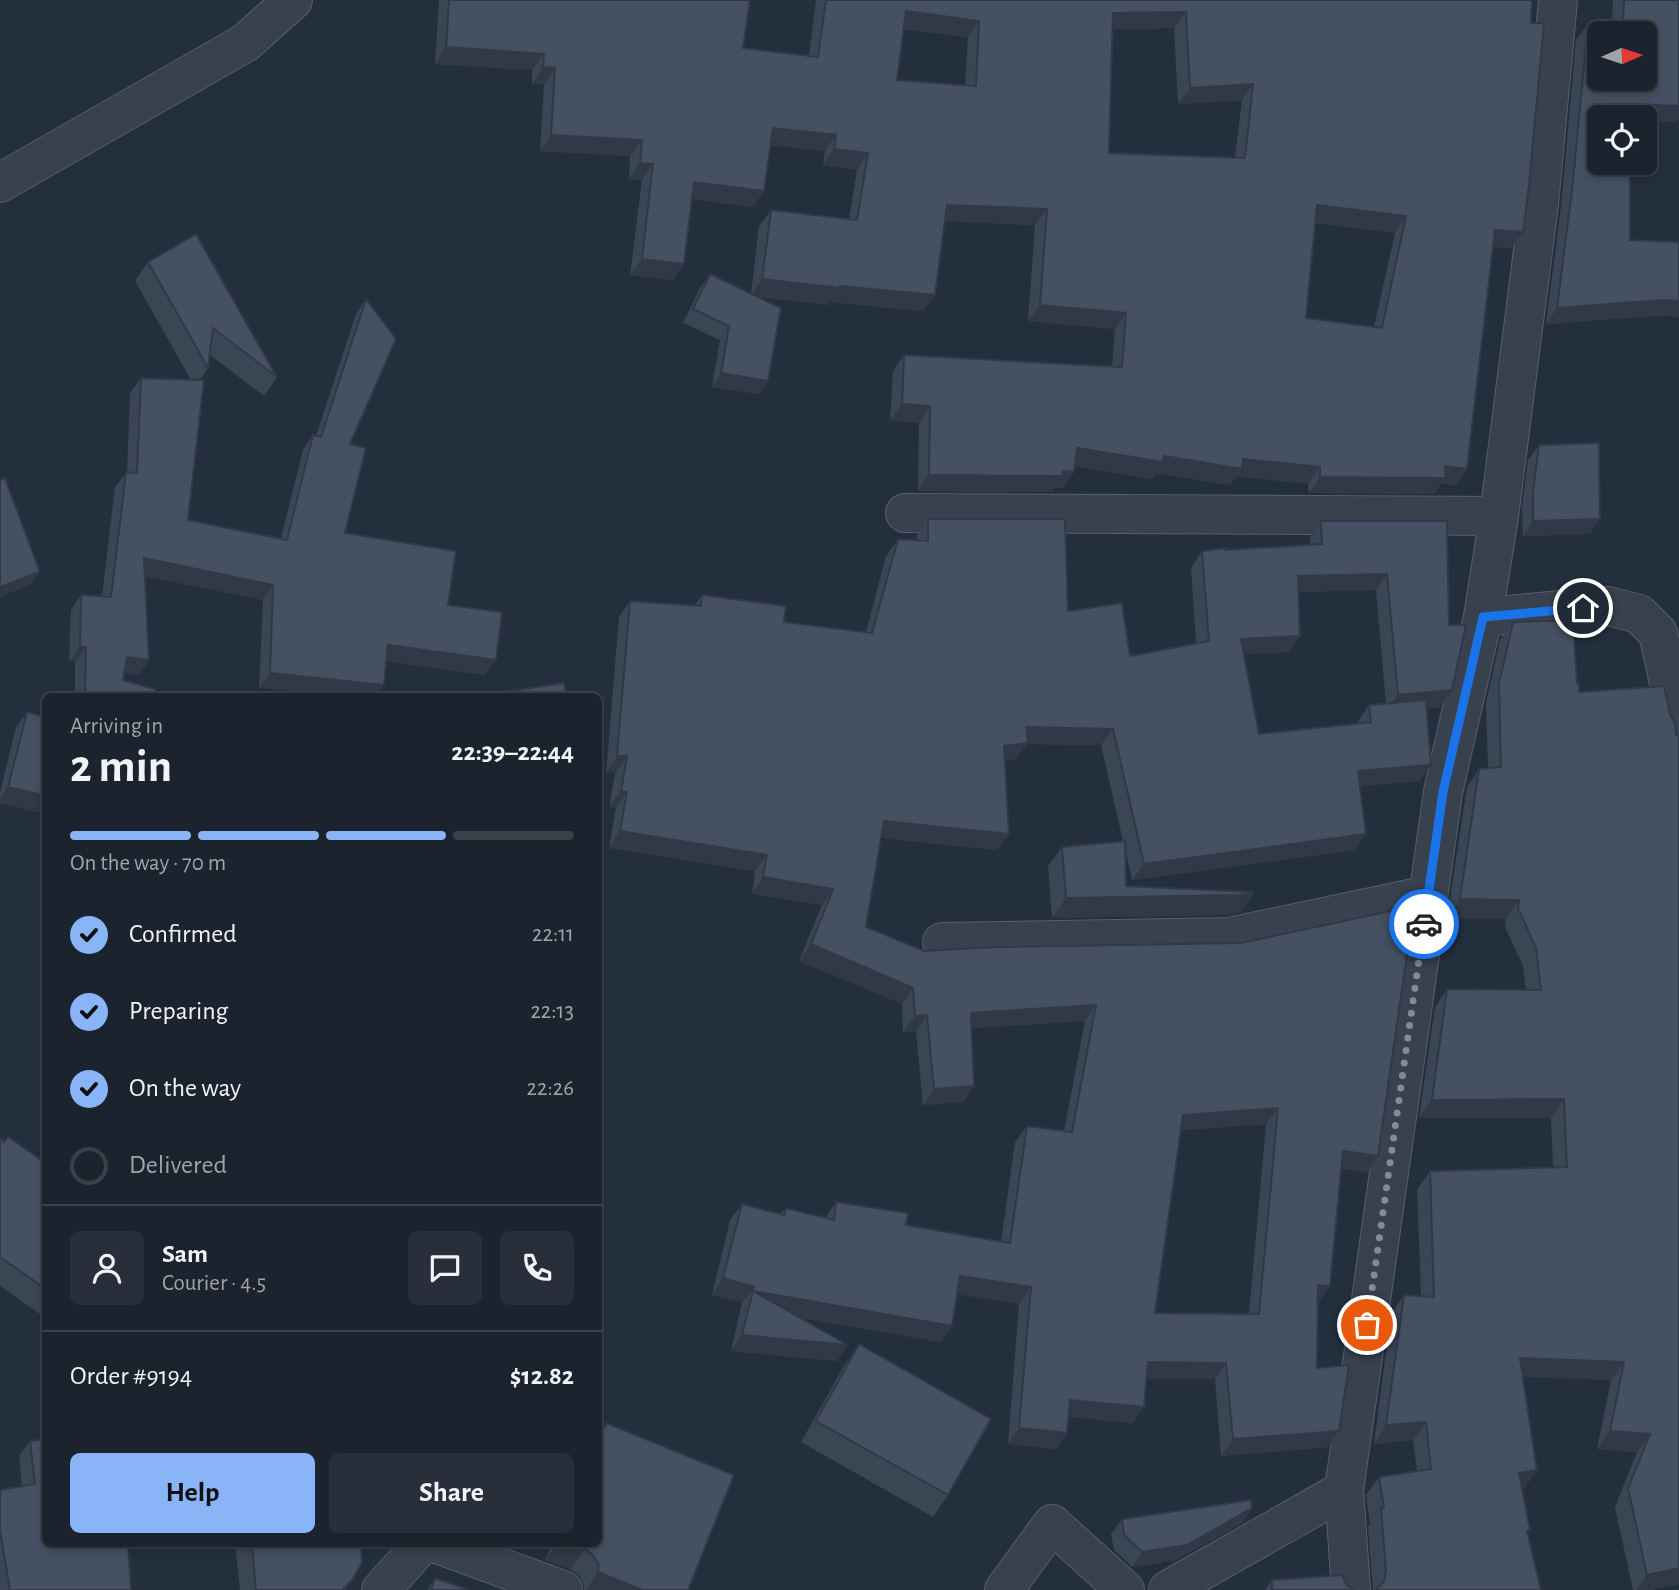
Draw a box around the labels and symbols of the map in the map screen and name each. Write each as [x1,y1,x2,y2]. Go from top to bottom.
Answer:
north arrow [1587,21,1657,91]
pin [1553,578,1613,638]
courier [1389,889,1459,959]
pin [1337,1295,1397,1355]

